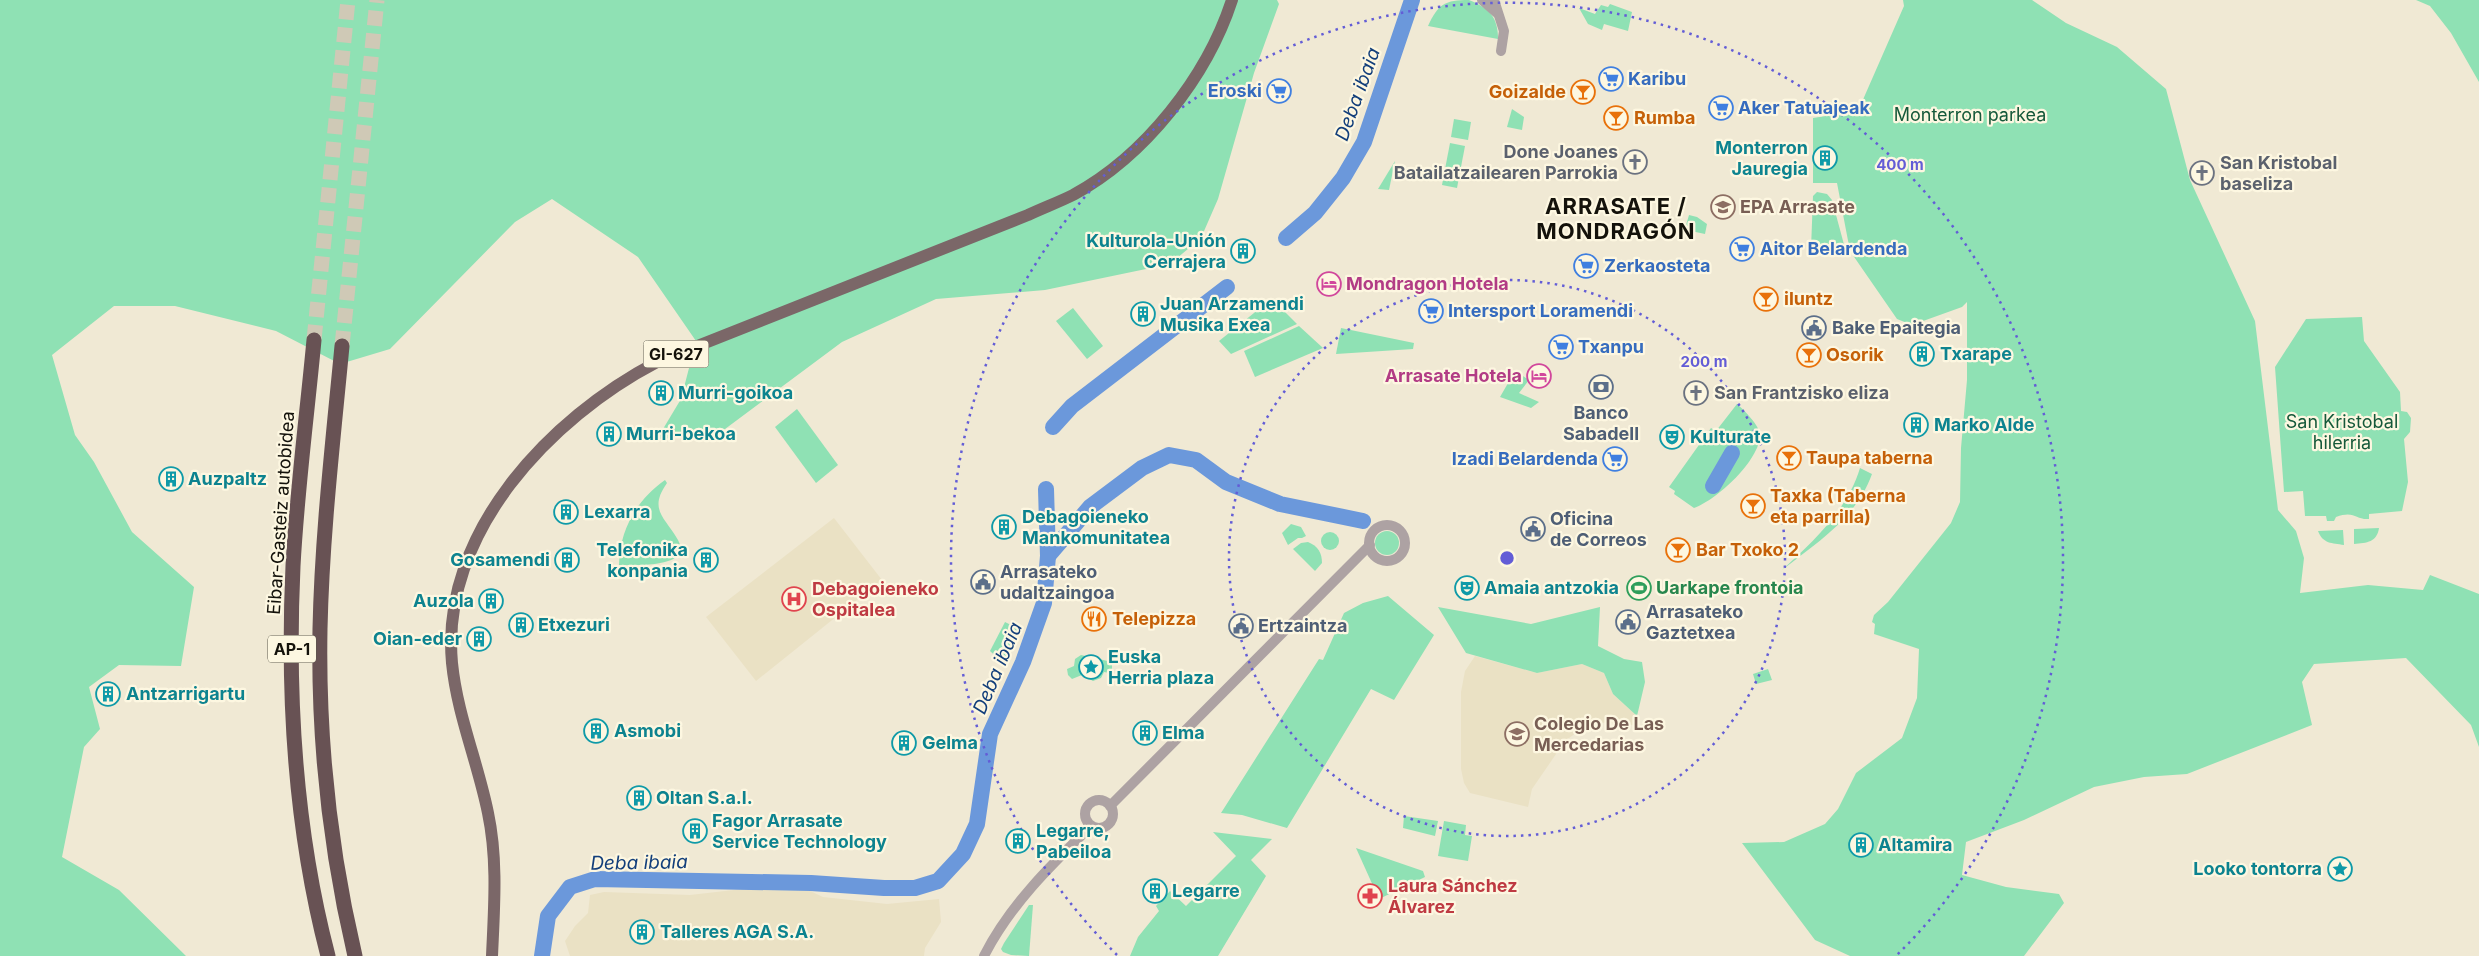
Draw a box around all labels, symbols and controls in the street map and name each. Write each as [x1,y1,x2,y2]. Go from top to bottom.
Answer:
water label: Deba ibaia [1330,44,1385,144]
supermarket icon: Karibu [1598,66,1624,92]
place label: Karibu [1628,68,1686,89]
supermarket icon: Eroski [1266,78,1292,104]
bar icon: Goizalde [1570,79,1596,105]
place label: Eroski [1208,80,1262,101]
place label: Goizalde [1489,81,1566,102]
supermarket icon: Aker Tatuajeak [1708,95,1734,121]
place label: Aker Tatuajeak [1738,97,1870,118]
park label: Monterron parkea [1894,104,2046,125]
bar icon: Rumba [1603,105,1629,131]
place label: Rumba [1634,107,1695,128]
place label: Monterron Jauregia [1715,137,1808,179]
place label: Done Joanes Batailatzailearen Parrokia [1394,141,1618,183]
building icon: Monterron Jauregia [1812,145,1838,171]
church icon: Done Joanes Batailatzailearen Parrokia [1622,149,1648,175]
place label: San Kristobal baseliza [2220,152,2337,194]
text: 400 m [1876,155,1924,174]
church icon: San Kristobal baseliza [2189,160,2215,186]
district label: ARRASATE / MONDRAGÓN [1536,193,1696,244]
school or university icon: EPA Arrasate [1710,194,1736,220]
place label: EPA Arrasate [1740,196,1855,217]
place label: Kulturola-Unión Cerrajera [1086,230,1226,272]
supermarket icon: Aitor Belardenda [1729,236,1755,262]
building icon: Kulturola-Unión Cerrajera [1230,238,1256,264]
place label: Aitor Belardenda [1760,238,1907,259]
supermarket icon: Zerkaosteta [1573,253,1599,279]
place label: Zerkaosteta [1604,255,1711,276]
hotel icon: Mondragon Hotela [1316,271,1342,297]
place label: Mondragon Hotela [1346,273,1509,294]
bar icon: iluntz [1753,286,1779,312]
place label: iluntz [1784,288,1833,309]
place label: Juan Arzamendi Musika Exea [1160,293,1304,335]
supermarket icon: Intersport Loramendi [1418,298,1444,324]
place label: Intersport Loramendi [1448,300,1633,321]
building icon: Juan Arzamendi Musika Exea [1130,301,1156,327]
public building icon: Bake Epaitegia [1801,315,1827,341]
place label: Bake Epaitegia [1832,317,1961,338]
supermarket icon: Txanpu [1548,334,1574,360]
place label: Txanpu [1578,336,1644,357]
road number: GI-627 [644,340,708,368]
building icon: Txarape [1909,341,1935,367]
bar icon: Osorik [1796,342,1822,368]
place label: Txarape [1940,343,2012,364]
place label: Osorik [1826,344,1884,365]
text: 200 m [1681,352,1727,371]
hotel icon: Arrasate Hotela [1526,363,1552,389]
place label: Arrasate Hotela [1385,365,1522,386]
bank icon: Banco Sabadell [1588,374,1614,400]
building icon: Murri-goikoa [648,380,674,406]
church icon: San Frantzisko eliza [1683,380,1709,406]
place label: Murri-goikoa [678,382,793,403]
place label: San Frantzisko eliza [1714,382,1889,403]
place label: Banco Sabadell [1563,402,1639,444]
street label: Eibar-Gasteiz autobidea [263,411,298,615]
park label: San Kristobal hilerria [2286,411,2398,453]
building icon: Marko Alde [1903,412,1929,438]
place label: Marko Alde [1934,414,2035,435]
building icon: Murri-bekoa [596,421,622,447]
place label: Murri-bekoa [626,423,736,444]
theatre icon: Kulturate [1659,424,1685,450]
place label: Kulturate [1690,426,1771,447]
bar icon: Taupa taberna [1776,445,1802,471]
supermarket icon: Izadi Belardenda [1602,446,1628,472]
place label: Taupa taberna [1806,447,1933,468]
place label: Izadi Belardenda [1452,448,1598,469]
building icon: Auzpaltz [158,466,184,492]
place label: Auzpaltz [188,468,267,489]
place label: Taxka (Taberna eta parrilla) [1770,485,1906,527]
bar icon: Taxka (Taberna eta parrilla) [1740,493,1766,519]
building icon: Lexarra [553,499,579,525]
place label: Lexarra [584,501,650,522]
place label: Debagoieneko Mankomunitatea [1022,506,1170,548]
place label: Oficina de Correos [1550,508,1647,550]
building icon: Debagoieneko Mankomunitatea [991,514,1017,540]
public building icon: Oficina de Correos [1520,516,1546,542]
bar icon: Bar Txoko 2 [1665,537,1691,563]
place label: Telefonika konpania [596,539,688,581]
place label: Bar Txoko 2 [1696,539,1799,560]
building icon: Gosamendi [554,547,580,573]
building icon: Telefonika konpania [693,547,719,573]
place label: Gosamendi [450,549,550,570]
centre of rings [1498,549,1516,567]
place label: Arrasateko udaltzaingoa [1000,561,1115,603]
public building icon: Arrasateko udaltzaingoa [970,569,996,595]
theatre icon: Amaia antzokia [1454,575,1480,601]
sports icon: Uarkape frontoia [1626,575,1652,601]
place label: Amaia antzokia [1484,577,1619,598]
place label: Uarkape frontoia [1656,577,1804,598]
place label: Debagoieneko Ospitalea [812,578,939,620]
hospital icon: Debagoieneko Ospitalea [781,586,807,612]
building icon: Auzola [478,588,504,614]
place label: Auzola [413,590,474,611]
place label: Arrasateko Gaztetxea [1646,601,1743,643]
restaurant icon: Telepizza [1081,606,1107,632]
place label: Telepizza [1112,608,1196,629]
public building icon: Arrasateko Gaztetxea [1615,609,1641,635]
building icon: Etxezuri [508,612,534,638]
public building icon: Ertzaintza [1228,613,1254,639]
place label: Etxezuri [538,614,610,635]
place label: Ertzaintza [1258,615,1347,636]
water label: Deba ibaia [968,619,1027,718]
building icon: Oian-eder [466,626,492,652]
place label: Oian-eder [373,628,462,649]
road number: AP-1 [268,636,316,662]
place label: Euska Herria plaza [1108,646,1214,688]
place icon: Euska Herria plaza [1078,654,1104,680]
building icon: Antzarrigartu [95,681,121,707]
place label: Antzarrigartu [126,683,245,704]
place label: Colegio De Las Mercedarias [1534,713,1664,755]
building icon: Asmobi [583,718,609,744]
place label: Asmobi [614,720,681,741]
building icon: Elma [1132,720,1158,746]
school or university icon: Colegio De Las Mercedarias [1504,721,1530,747]
place label: Elma [1162,722,1205,743]
building icon: Gelma [891,730,917,756]
place label: Gelma [922,732,978,753]
building icon: Oltan S.a.l. [626,785,652,811]
place label: Oltan S.a.l. [656,787,753,808]
place label: Fagor Arrasate Service Technology [712,810,887,852]
building icon: Fagor Arrasate Service Technology [682,818,708,844]
place label: Legarre, Pabeiloa [1036,820,1111,862]
building icon: Legarre, Pabeiloa [1005,828,1031,854]
building icon: Altamira [1848,832,1874,858]
place label: Altamira [1878,834,1953,855]
water label: Deba ibaia [590,850,688,875]
place icon: Looko tontorra [2327,856,2353,882]
place label: Looko tontorra [2193,858,2322,879]
place label: Laura Sánchez Álvarez [1388,875,1518,917]
building icon: Legarre [1142,878,1168,904]
place label: Legarre [1172,880,1240,901]
pharmacy icon: Laura Sánchez Álvarez [1357,883,1383,909]
building icon: Talleres AGA S.A. [629,919,655,945]
place label: Talleres AGA S.A. [660,921,814,942]

